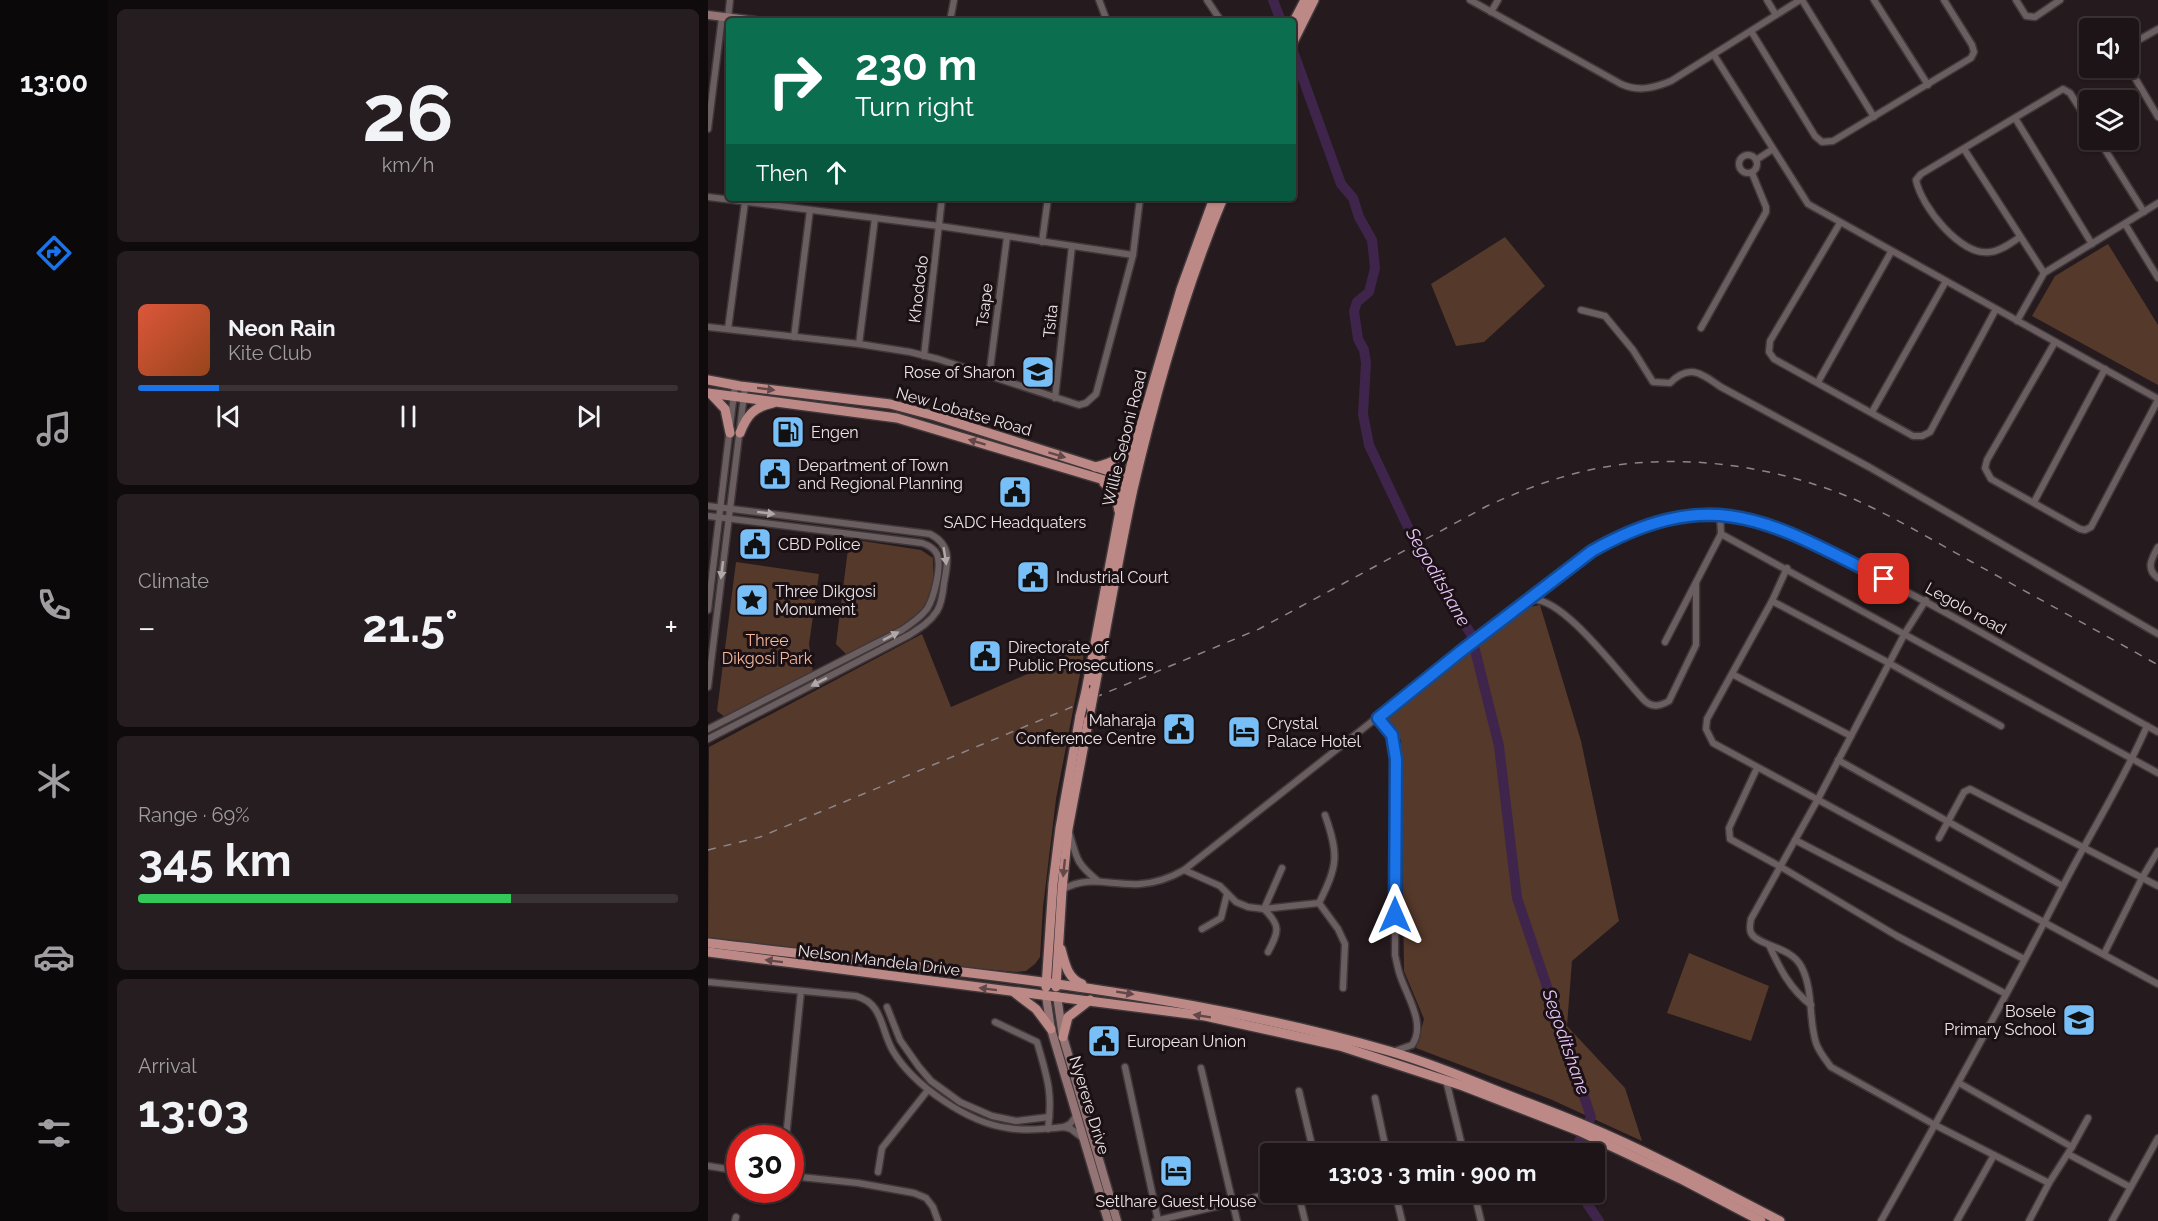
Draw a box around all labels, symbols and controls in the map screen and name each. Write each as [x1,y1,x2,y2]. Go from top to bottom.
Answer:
map controls [2079,18,2139,150]
button: sound [2079,18,2139,78]
text: 230 m [855,41,977,90]
icon: right [756,42,834,120]
text: 13:00 [20,67,88,98]
text: 26 [362,68,454,159]
button: layers [2079,90,2139,150]
text: Turn right [855,91,974,122]
text: km/h [382,153,434,177]
icon: ahead [820,156,853,189]
text: Then [756,160,808,186]
icon: directions [33,232,75,274]
street label: Khododo [905,254,932,324]
street label: Tsape [972,282,997,328]
street label: Tsita [1039,303,1062,339]
text: Neon Rain [228,315,336,341]
text: Kite Club [228,341,312,365]
school or university icon: Rose of Sharon [1020,354,1056,390]
place label: Rose of Sharon [904,363,1015,382]
street label: Willie Seboni Road [1098,368,1151,508]
street label: New Lobatse Road [894,383,1034,440]
one-way arrow [756,384,775,394]
icon: previous [212,400,245,433]
icon: pause [392,400,425,433]
icon: next [572,400,605,433]
icon: music [33,408,75,450]
fuel station icon: Engen [770,414,806,450]
place label: Engen [811,423,859,442]
one-way arrow [968,436,986,446]
one-way arrow [1048,451,1066,460]
public building icon: Department of Town and Regional Planning [757,456,793,492]
place label: Department of Town and Regional Planning [798,456,963,493]
public building icon: SADC Headquaters [997,474,1033,510]
one-way arrow [757,508,776,518]
place label: SADC Headquaters [944,513,1087,532]
water label: Segoditshane [1401,523,1475,630]
public building icon: CBD Police [737,526,773,562]
place label: CBD Police [778,535,860,554]
one-way arrow [941,547,950,566]
pin [1858,553,1909,604]
public building icon: Industrial Court [1015,559,1051,595]
one-way arrow [717,560,727,579]
icon: arrive [1867,562,1900,595]
place label: Industrial Court [1056,568,1169,587]
text: Climate [138,569,209,593]
street label: Legolo road [1922,578,2010,638]
place icon: Three Dikgosi Monument [734,582,770,618]
place label: Three Dikgosi Monument [775,582,876,619]
icon: phone [33,584,75,626]
text: 21.5° [362,600,458,653]
text: − [138,608,156,647]
text: + [664,608,678,647]
park label: Three Dikgosi Park [722,631,813,668]
one-way arrow [883,631,900,641]
public building icon: Directorate of Public Prosecutions [967,638,1003,674]
place label: Directorate of Public Prosecutions [1008,638,1154,675]
one-way arrow [811,677,828,687]
place label: Maharaja Conference Centre [1016,711,1156,748]
public building icon: Maharaja Conference Centre [1161,711,1197,747]
hotel icon: Crystal Palace Hotel [1226,714,1262,750]
place label: Crystal Palace Hotel [1267,714,1362,751]
icon: climate [33,760,75,802]
text: Range · 69% [138,803,250,827]
text: 345 km [138,834,292,887]
one-way arrow [1059,859,1069,878]
position arrow [1363,883,1427,947]
icon: car [33,936,75,978]
street label: Nelson Mandela Drive [797,941,961,980]
one-way arrow [764,956,783,966]
one-way arrow [978,984,997,994]
water label: Segoditshane [1538,985,1594,1098]
one-way arrow [1115,989,1134,998]
place label: Bosele Primary School [1944,1002,2057,1039]
school or university icon: Bosele Primary School [2061,1002,2097,1038]
one-way arrow [1193,1011,1212,1020]
public building icon: European Union [1086,1023,1122,1059]
place label: European Union [1127,1032,1246,1051]
text: Arrival [138,1054,197,1078]
street label: Nyerere Drive [1066,1054,1113,1157]
text: 13:03 [138,1085,249,1138]
icon: filters [33,1112,75,1154]
speed limit sign: 30 [726,1125,804,1203]
hotel icon: Setlhare Guest House [1158,1153,1194,1189]
text: 13:03 · 3 min · 900 m [1328,1160,1537,1186]
place label: Setlhare Guest House [1096,1192,1256,1211]

